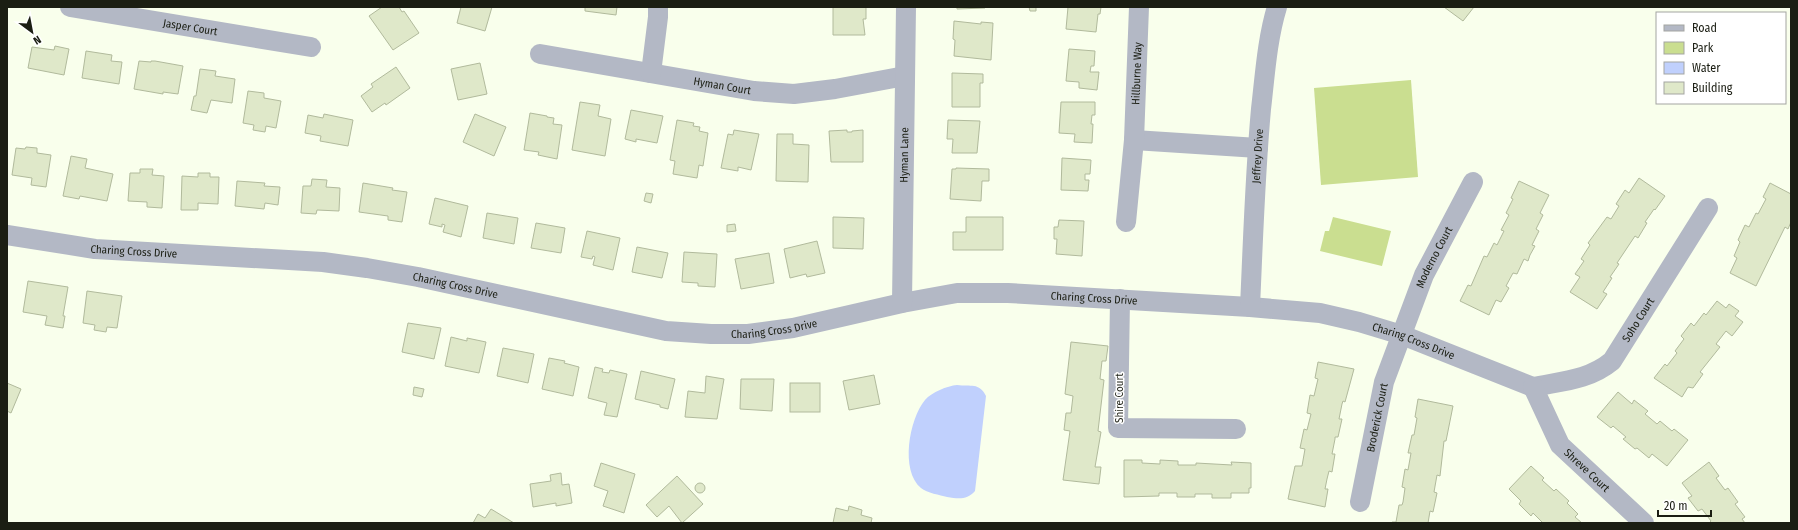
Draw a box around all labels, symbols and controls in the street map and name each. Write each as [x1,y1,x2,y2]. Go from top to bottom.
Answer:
north arrow [12,12,52,52]
legend [1656,12,1786,104]
street label: Jasper Court [162,16,219,38]
text: Road [1692,21,1717,35]
text: N [31,33,43,47]
text: Park [1692,41,1714,55]
street label: Hillburne Way [1129,42,1144,105]
text: Water [1692,61,1721,75]
street label: Hyman Court [692,74,752,97]
text: Building [1692,81,1733,95]
street label: Hyman Lane [897,127,911,183]
street label: Jeffrey Drive [1249,128,1266,184]
street label: Moderno Court [1413,224,1455,290]
street label: Charing Cross Drive [89,242,178,260]
street label: Charing Cross Drive [412,270,499,301]
street label: Charing Cross Drive [1050,289,1138,307]
street label: Soho Court [1619,295,1657,344]
street label: Charing Cross Drive [731,316,818,341]
street label: Charing Cross Drive [1371,320,1457,362]
street label: Shire Court [1113,373,1126,423]
street label: Broderick Court [1364,382,1390,453]
street label: Shreve Court [1562,446,1613,495]
scale bar [1658,492,1711,518]
text: 20 m [1664,499,1688,513]

